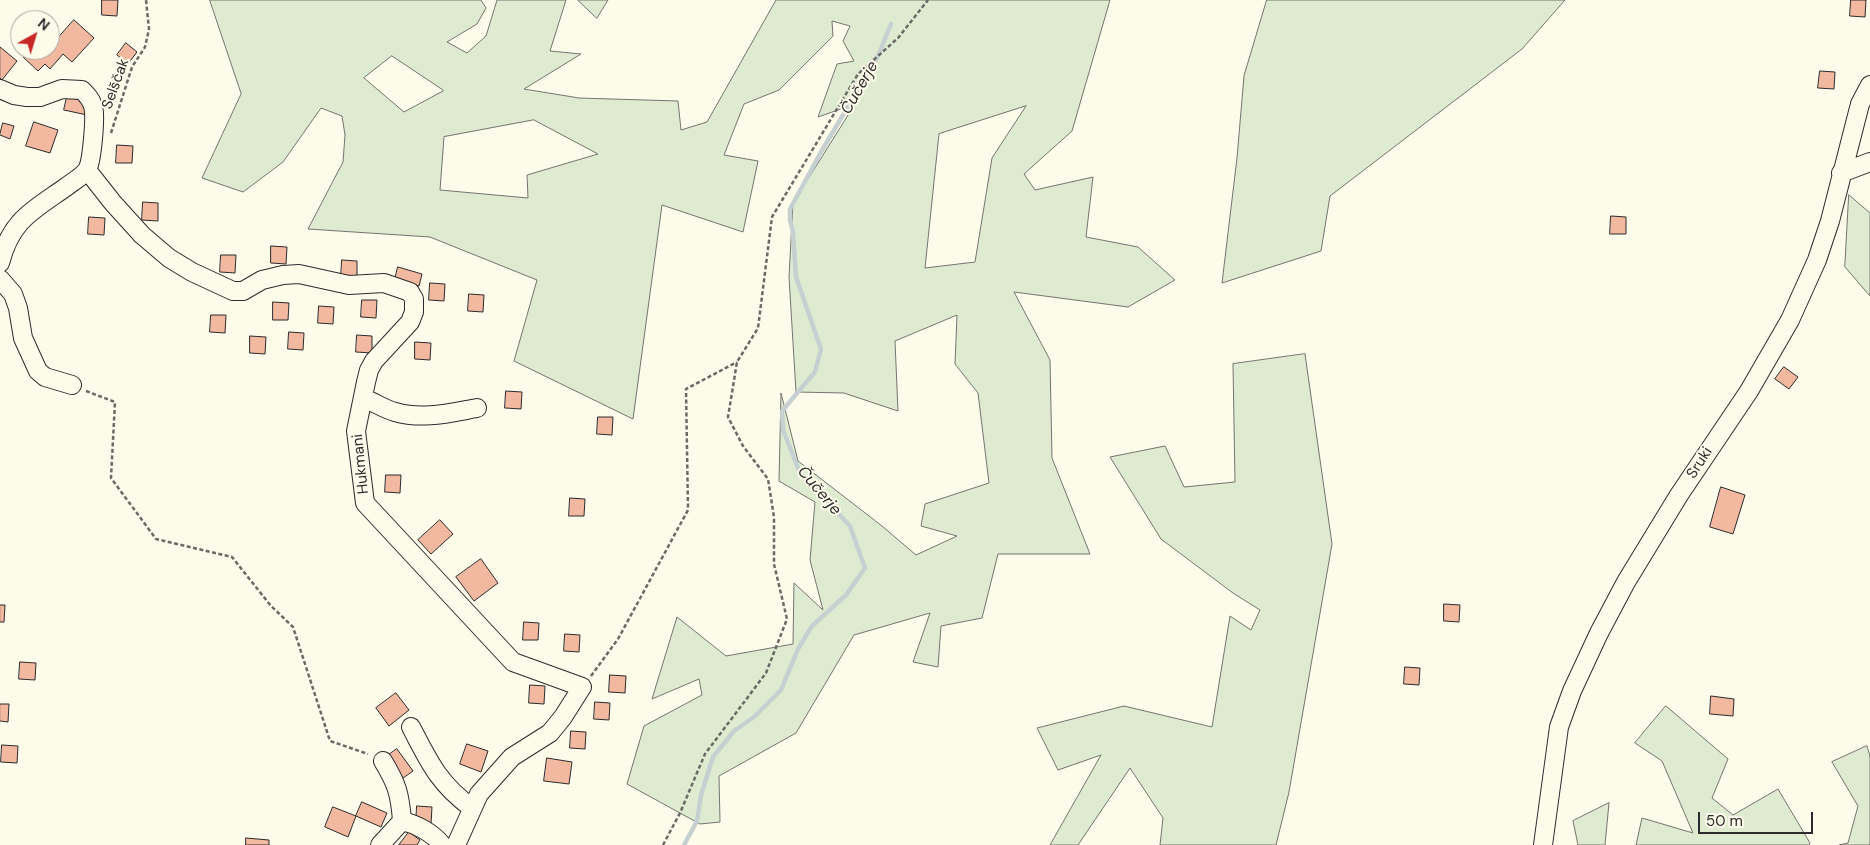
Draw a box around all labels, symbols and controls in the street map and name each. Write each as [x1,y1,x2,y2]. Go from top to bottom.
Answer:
north arrow [10,10,60,60]
text: N [34,14,53,34]
street label: Selščak [99,56,133,112]
water label: Čučerje [837,58,883,118]
street label: Hukmani [349,433,373,495]
street label: Sruki [1683,444,1717,482]
water label: Čučerje [793,463,845,519]
scale bar [1700,802,1815,834]
text: 50 m [1706,811,1743,831]

